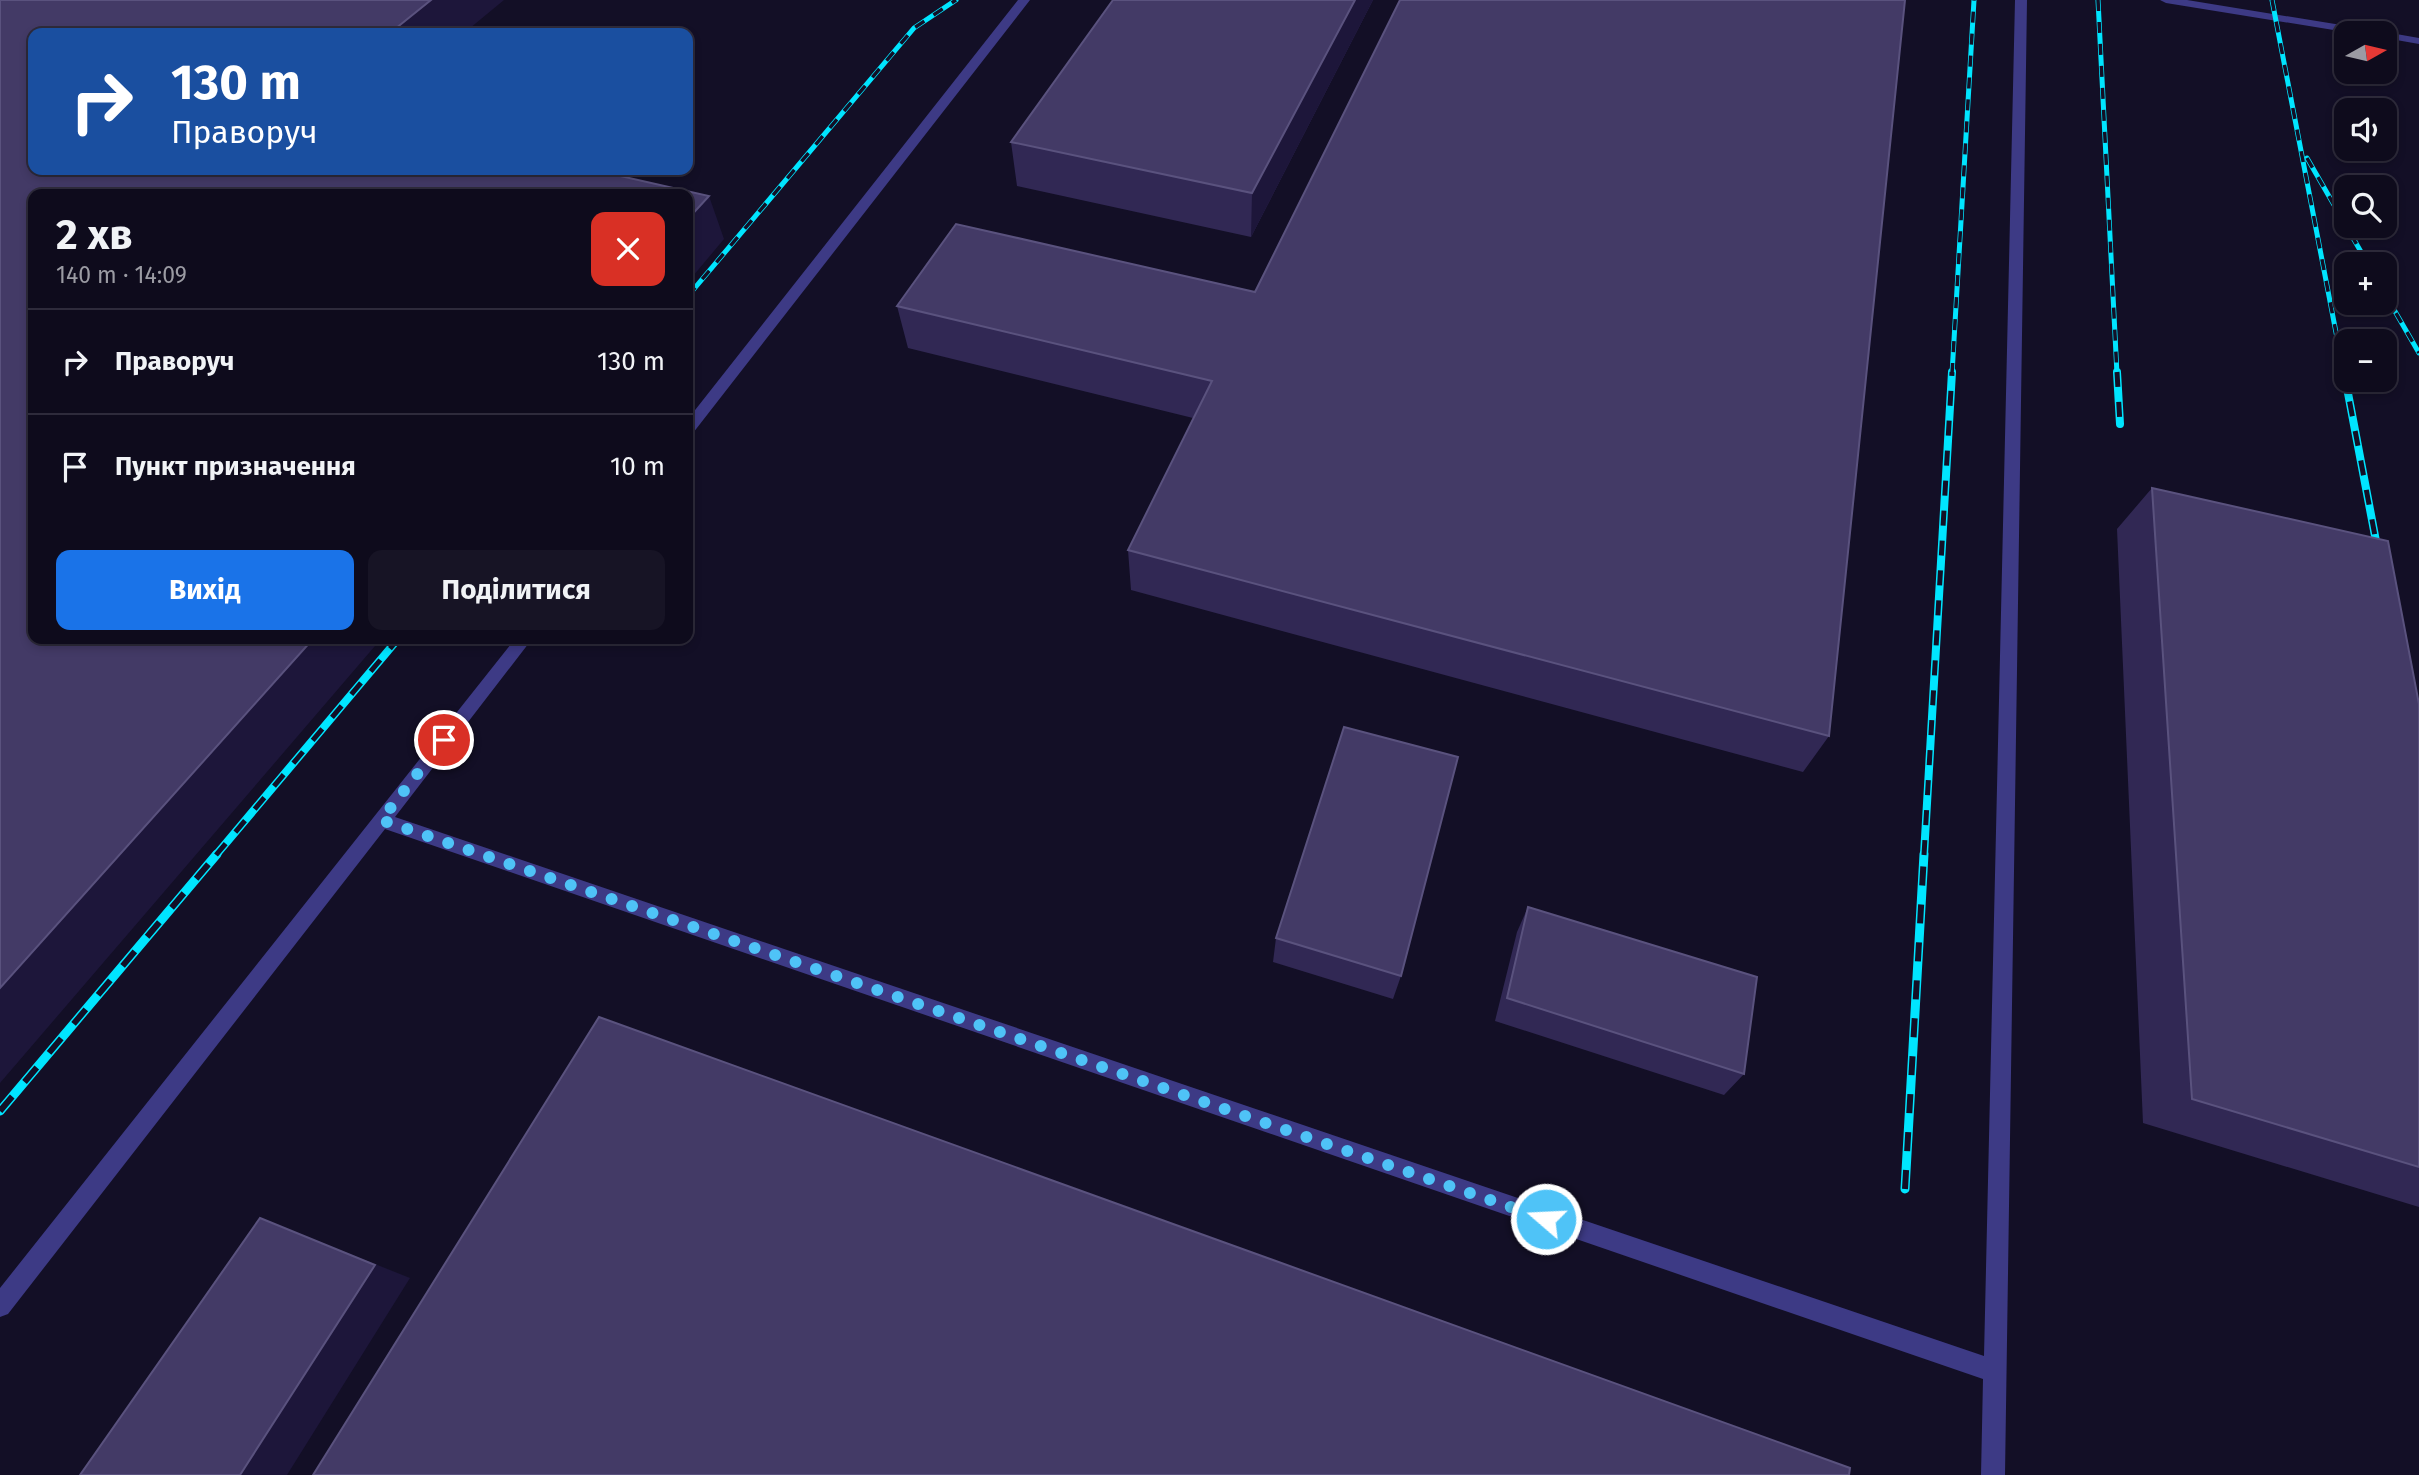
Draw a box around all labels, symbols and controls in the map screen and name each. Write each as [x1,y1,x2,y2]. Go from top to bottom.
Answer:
north arrow [2334,21,2398,84]
map controls [2334,21,2397,392]
text: 130 m [171,53,301,112]
icon: right [56,56,147,147]
button: sound [2334,98,2397,161]
text: Праворуч [171,113,318,151]
button: search [2334,175,2397,238]
text: 2 хв [56,210,133,260]
button: close [591,212,665,286]
button: + [2334,252,2397,315]
text: 140 m · 14:09 [56,261,187,289]
button: − [2334,329,2397,392]
icon: right [56,343,94,381]
text: Праворуч [115,346,234,377]
text: 130 m [597,346,665,377]
icon: arrive [56,448,94,486]
text: Пункт призначення [115,451,356,482]
text: 10 m [610,451,665,482]
button: Вихід [56,550,354,630]
button: Поділитися [368,550,665,630]
pin [414,710,474,770]
icon: arrive [425,721,463,759]
position arrow [1509,1182,1583,1256]

